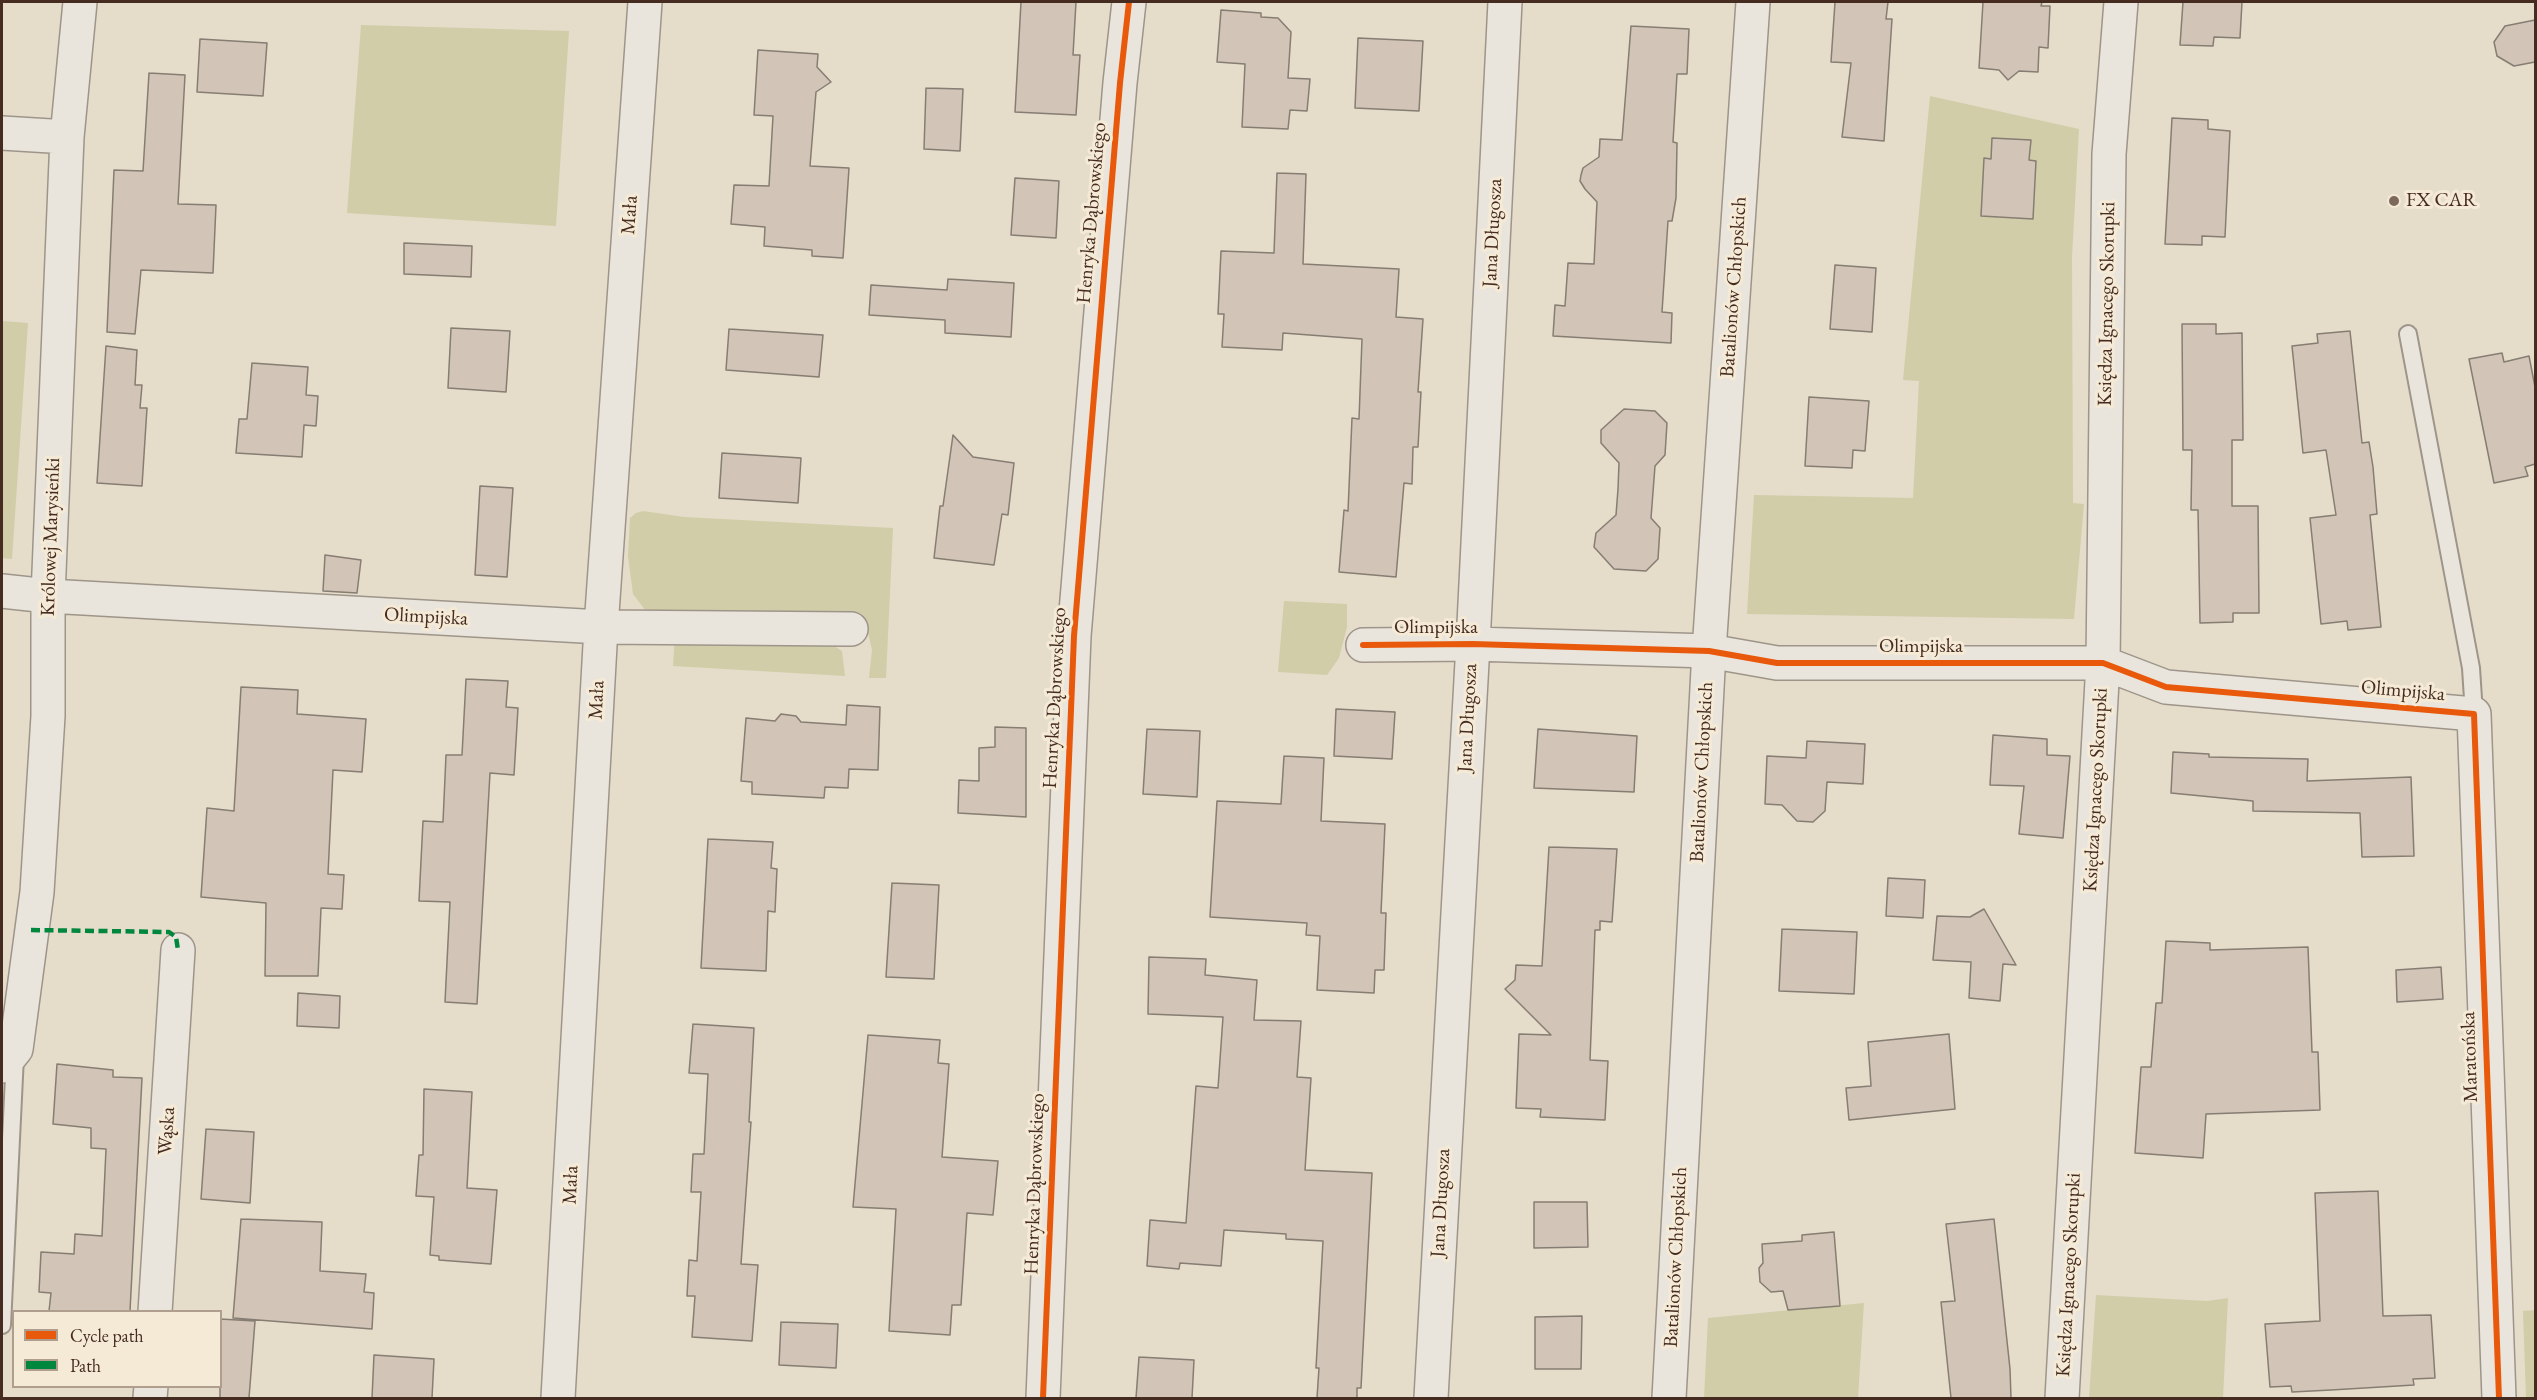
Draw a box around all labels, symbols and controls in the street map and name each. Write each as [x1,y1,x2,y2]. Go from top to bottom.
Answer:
street label: Henryka Dąbrowskiego [1072,121,1112,305]
street label: Jana Długosza [1478,178,1508,288]
place label: FX CAR [2406,189,2477,213]
marker: FX CAR [2387,194,2401,208]
street label: Mała [617,195,643,235]
street label: Batalionów Chłopskich [1716,196,1752,378]
street label: Księdza Ignacego Skorupki [2093,202,2121,406]
street label: Królowej Marysieńki [36,457,66,617]
street label: Olimpijska [383,603,469,631]
street label: Henryka Dąbrowskiego [1038,607,1072,789]
street label: Olimpijska [1394,616,1478,640]
street label: Olimpijska [1879,635,1963,659]
street label: Jana Długosza [1453,663,1483,773]
street label: Olimpijska [2360,675,2446,707]
street label: Mała [584,680,610,720]
street label: Batalionów Chłopskich [1685,681,1719,863]
street label: Księdza Ignacego Skorupki [2079,687,2113,893]
street label: Maratońska [2456,1011,2484,1103]
street label: Henryka Dąbrowskiego [1020,1093,1050,1275]
street label: Wąska [153,1106,181,1156]
street label: Jana Długosza [1426,1148,1456,1258]
street label: Mała [558,1165,584,1205]
street label: Batalionów Chłopskich [1659,1166,1693,1348]
street label: Księdza Ignacego Skorupki [2052,1172,2086,1378]
legend [12,1310,222,1388]
text: Cycle path [70,1324,144,1347]
text: Path [70,1354,101,1377]

